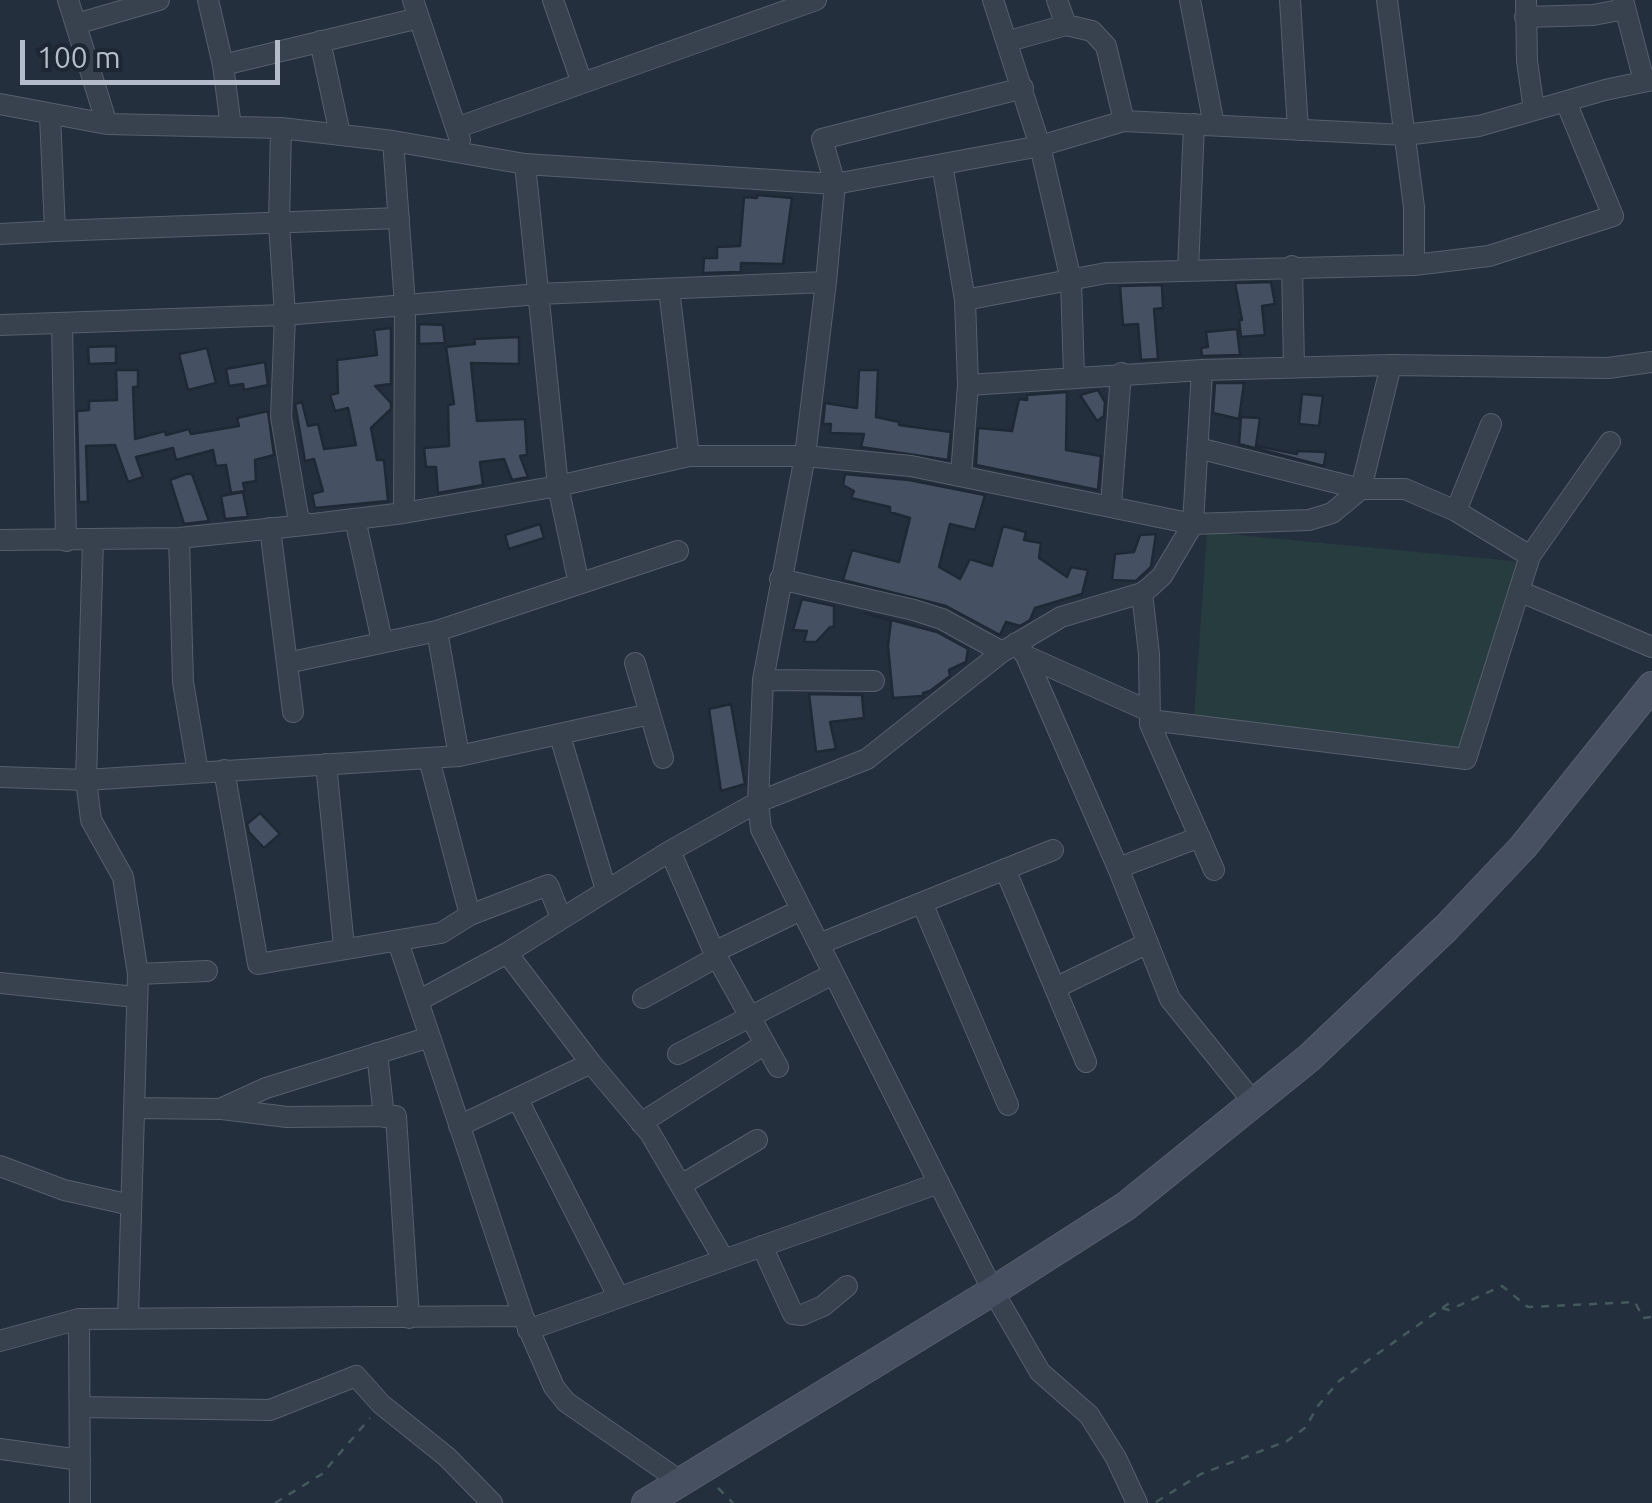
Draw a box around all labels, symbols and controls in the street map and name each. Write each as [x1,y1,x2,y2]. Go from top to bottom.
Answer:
scale bar [25,20,285,82]
text: 100 m [37,40,121,74]

